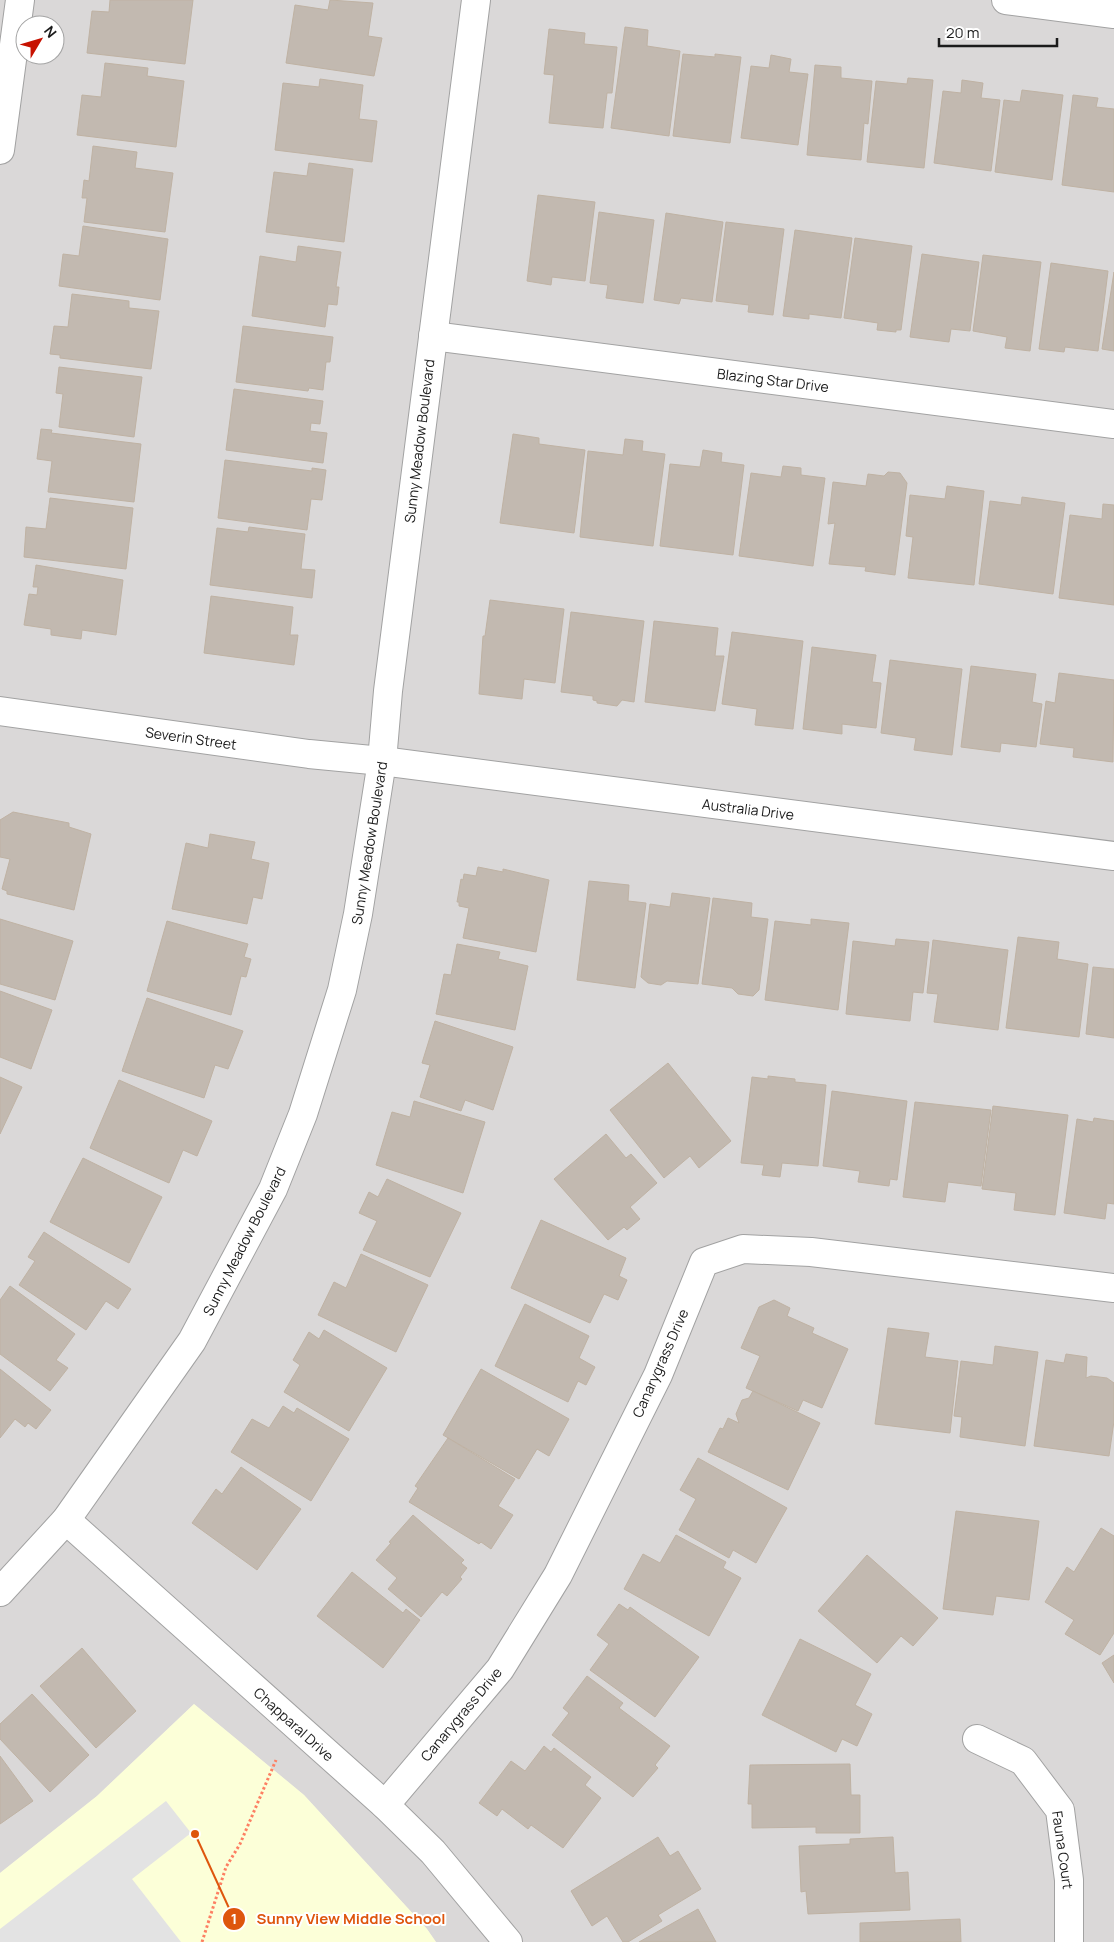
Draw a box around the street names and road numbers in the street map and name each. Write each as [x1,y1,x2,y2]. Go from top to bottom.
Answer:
street label: Sunny Meadow Boulevard [400,358,438,524]
street label: Blazing Star Drive [716,364,830,396]
street label: Severin Street [144,722,238,754]
street label: Sunny Meadow Boulevard [347,760,391,926]
street label: Australia Drive [701,794,795,824]
street label: Sunny Meadow Boulevard [198,1163,290,1319]
street label: Canarygrass Drive [628,1306,692,1420]
street label: Canarygrass Drive [416,1663,506,1765]
street label: Chapparal Drive [250,1683,338,1765]
street label: Fauna Court [1048,1810,1078,1891]

